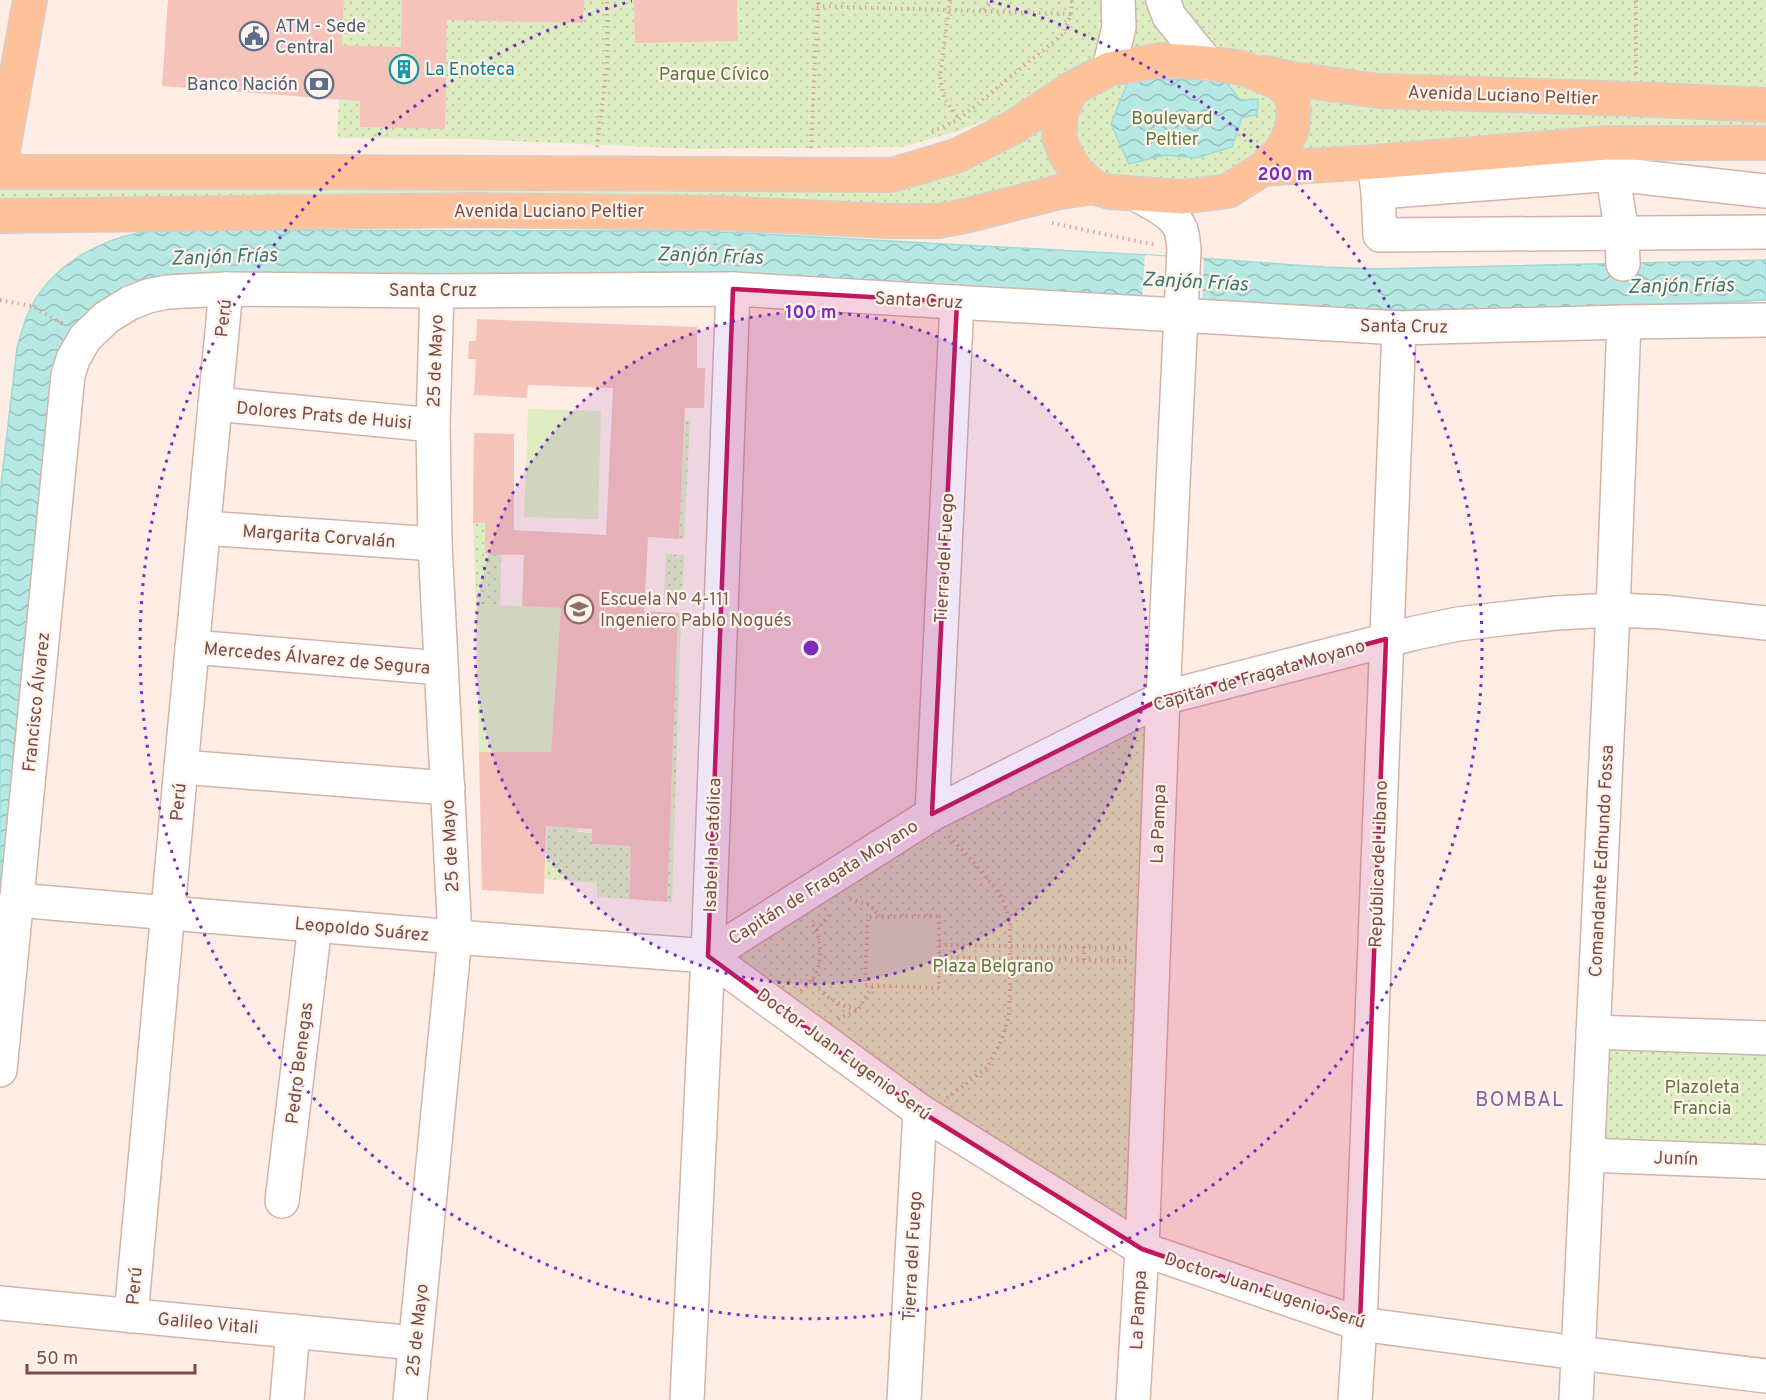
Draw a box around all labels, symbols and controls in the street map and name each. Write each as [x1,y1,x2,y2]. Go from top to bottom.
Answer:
place label: ATM - Sede Central [275,16,366,60]
public building icon: ATM - Sede Central [238,20,270,52]
building icon: La Enoteca [388,53,420,85]
place label: La Enoteca [425,59,515,82]
park label: Parque Cívico [659,64,769,87]
bank icon: Banco Nación [303,68,335,100]
place label: Banco Nación [187,74,298,97]
street label: Avenida Luciano Peltier [1407,82,1599,111]
park label: Boulevard Peltier [1131,108,1213,152]
text: 200 m [1257,164,1313,187]
street label: Avenida Luciano Peltier [454,201,644,224]
water label: Zanjón Frías [656,242,765,272]
water label: Zanjón Frías [170,243,279,273]
water label: Zanjón Frías [1141,267,1250,299]
water label: Zanjón Frías [1628,273,1735,301]
street label: Santa Cruz [389,280,477,303]
street label: Santa Cruz [874,288,964,315]
street label: Perú [211,298,238,338]
text: 100 m [785,302,837,325]
street label: 25 de Mayo [423,314,450,408]
street label: Santa Cruz [1360,315,1448,340]
street label: Dolores Prats de Huisi [235,397,413,436]
street label: Tierra del Fuego [931,492,960,624]
street label: Margarita Corvalán [242,521,396,554]
place label: Escuela Nº 4-111 Ingeniero Pablo Nogués [600,589,792,633]
school or university icon: Escuela Nº 4-111 Ingeniero Pablo Nogués [563,593,595,625]
street label: Francisco Álvarez [17,631,56,773]
street label: Capitán de Fragata Moyano [1151,635,1368,718]
street label: Mercedes Álvarez de Segura [203,636,431,681]
centre of rings [801,638,821,658]
street label: Comandante Edmundo Fossa [1585,744,1620,978]
street label: Isabel la Católica [700,777,727,913]
street label: República del Libano [1365,780,1394,948]
street label: Perú [166,782,193,822]
street label: La Pampa [1147,784,1172,864]
street label: 25 de Mayo [438,799,465,893]
street label: Capitán de Fragata Moyano [725,815,923,951]
street label: Leopoldo Suárez [294,913,430,948]
park label: Plaza Belgrano [932,956,1054,979]
street label: Doctor Juan Eugenio Serú [751,984,935,1126]
street label: Pedro Benegas [282,1001,319,1126]
park label: Plazoleta Francia [1665,1077,1739,1121]
district label: BOMBAL [1475,1088,1565,1114]
street label: Junín [1653,1147,1699,1172]
street label: Tierra del Fuego [899,1190,928,1322]
street label: Doctor Juan Eugenio Serú [1161,1248,1368,1335]
street label: Perú [122,1266,149,1306]
street label: La Pampa [1126,1270,1153,1351]
street label: 25 de Mayo [402,1283,435,1378]
street label: Galileo Vitali [157,1309,259,1340]
scale bar [27,1337,195,1375]
text: 50 m [36,1348,78,1371]

